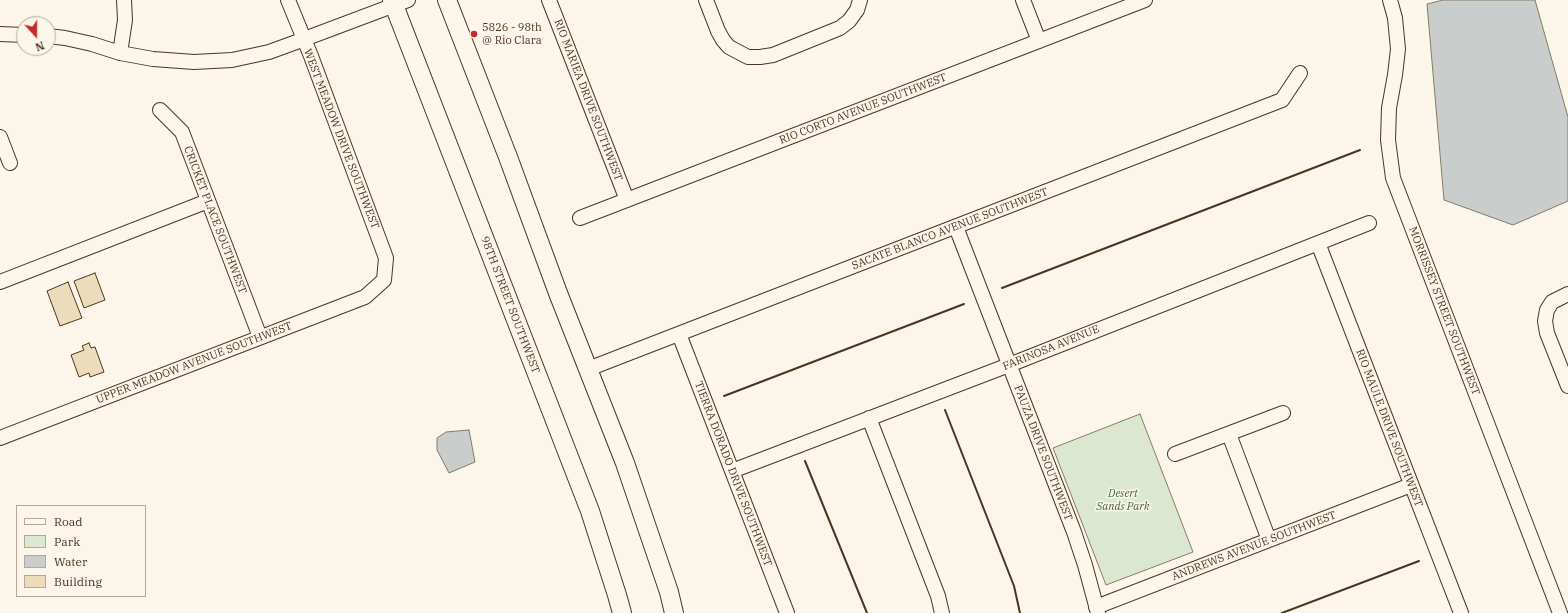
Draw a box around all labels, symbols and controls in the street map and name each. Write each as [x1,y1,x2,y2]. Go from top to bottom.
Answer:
north arrow [16,16,56,56]
street label: RIO MARIEA DRIVE SOUTHWEST [551,17,625,183]
place label: 5826 - 98th @ Rio Clara [482,21,542,47]
marker: 5826 - 98th @ Rio Clara [469,29,479,39]
text: N [33,38,47,54]
street label: WEST MEADOW DRIVE SOUTHWEST [300,47,382,231]
street label: RIO CORTO AVENUE SOUTHWEST [777,71,949,147]
street label: CRICKET PLACE SOUTHWEST [181,144,249,296]
street label: SACATE BLANCO AVENUE SOUTHWEST [850,185,1050,273]
street label: MORRISSEY STREET SOUTHWEST [1406,225,1482,397]
street label: 98TH STREET SOUTHWEST [478,235,542,375]
street label: UPPER MEADOW AVENUE SOUTHWEST [94,319,294,407]
street label: FARINOSA AVENUE [1001,323,1101,373]
street label: RIO MAULE DRIVE SOUTHWEST [1353,347,1425,509]
street label: TIERRA DORADO DRIVE SOUTHWEST [691,379,775,569]
street label: PAUZA DRIVE SOUTHWEST [1011,383,1075,523]
park label: Desert Sands Park [1096,487,1150,513]
legend [16,505,146,597]
street label: ANDREWS AVENUE SOUTHWEST [1170,508,1338,584]
text: Road [54,514,83,529]
text: Park [54,534,80,549]
text: Water [54,554,87,569]
text: Building [54,574,102,589]

